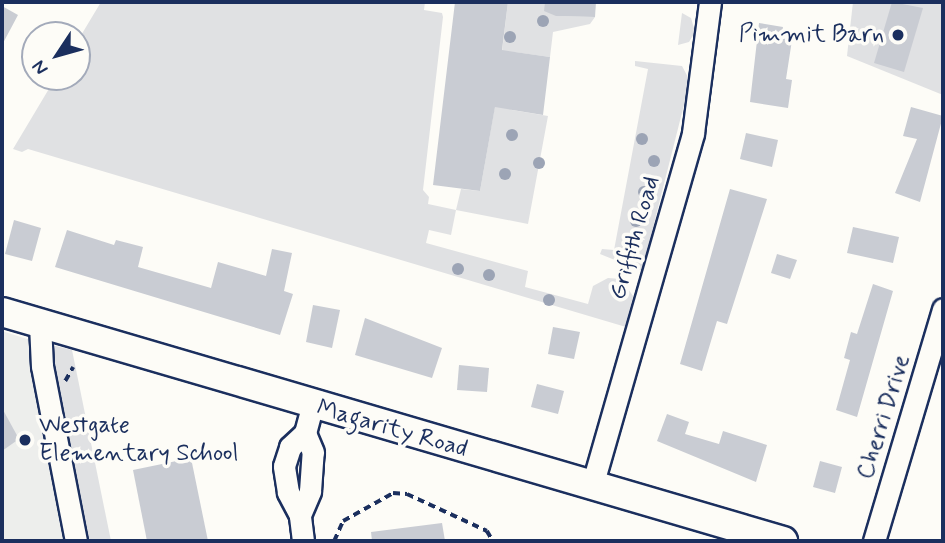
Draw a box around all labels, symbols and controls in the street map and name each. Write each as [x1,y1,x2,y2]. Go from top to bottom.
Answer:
north arrow [21,21,91,91]
place label: Pimmit Barn [735,21,884,49]
marker: Pimmit Barn [890,27,906,43]
text: N [26,55,54,80]
street label: Griffith Road [604,173,666,303]
street label: Cherri Drive [852,352,916,482]
street label: Magarity Road [314,394,470,464]
place label: Westgate Elementary School [39,412,238,468]
marker: Westgate Elementary School [17,432,33,448]

